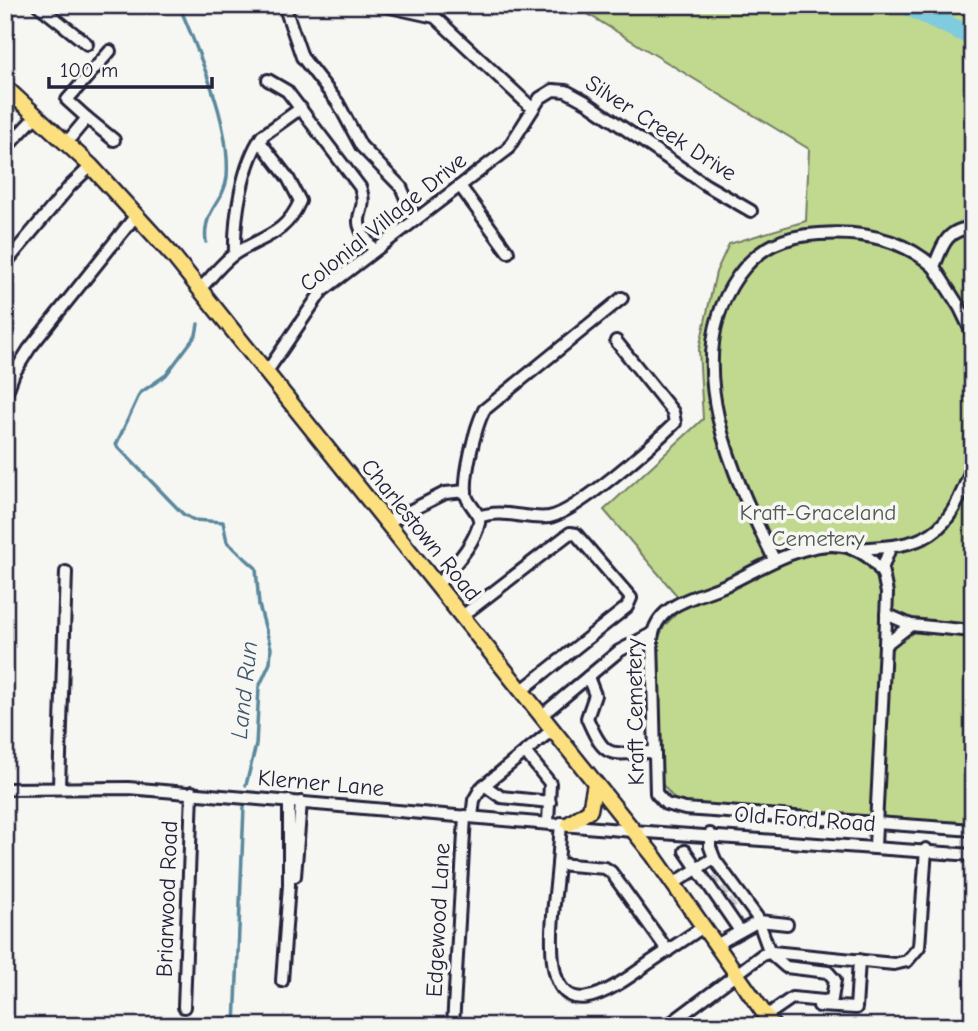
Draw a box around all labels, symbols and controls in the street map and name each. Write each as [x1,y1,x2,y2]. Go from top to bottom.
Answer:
scale bar [49,46,212,90]
text: 100 m [60,58,118,82]
street label: Silver Creek Drive [580,69,742,187]
street label: Colonial Village Drive [294,147,472,297]
street label: Charlestown Road [355,453,487,607]
park label: Kraft-Graceland Cemetery [739,499,897,552]
street label: Kraft Cemetery [620,637,650,786]
water label: Land Run [225,640,263,740]
street label: Klerner Lane [257,764,385,802]
street label: Old Ford Road [733,801,877,837]
street label: Briarwood Road [151,820,183,978]
street label: Edgewood Lane [420,842,456,998]

